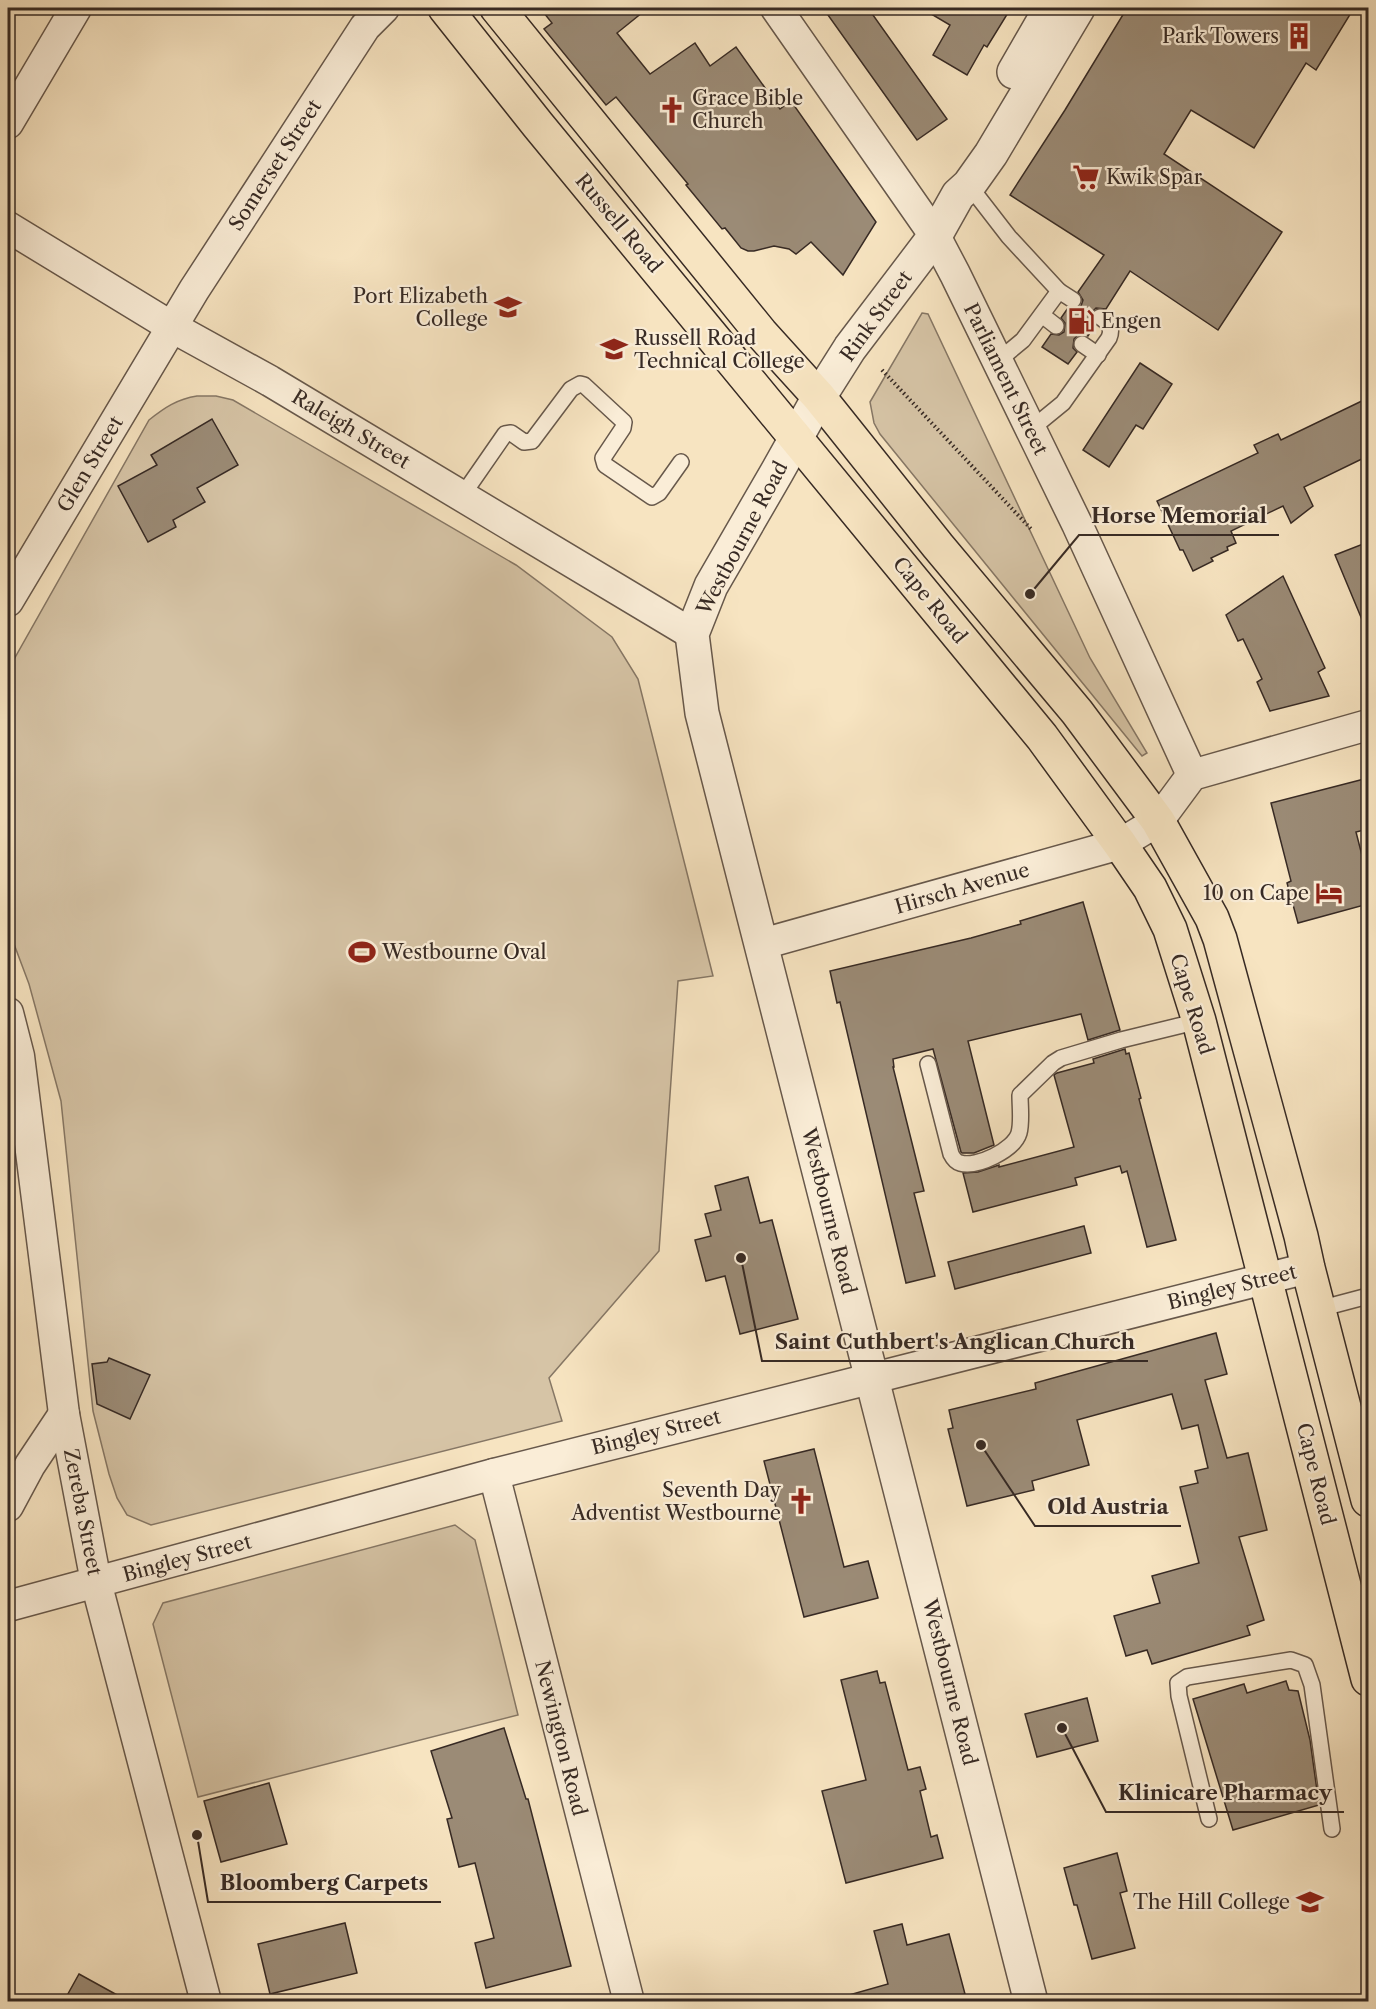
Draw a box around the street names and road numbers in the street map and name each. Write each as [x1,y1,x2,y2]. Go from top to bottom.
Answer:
street label: Somerset Street [224,95,326,235]
street label: Russell Road [571,168,667,278]
street label: Rink Street [835,266,917,366]
street label: Parliament Street [959,299,1053,459]
street label: Raleigh Street [288,384,414,474]
street label: Glen Street [52,412,128,516]
street label: Westbourne Road [691,457,793,620]
street label: Cape Road [888,552,972,648]
street label: Hirsch Avenue [892,857,1032,919]
street label: Cape Road [1165,951,1219,1057]
street label: Westbourne Road [796,1124,861,1297]
street label: Bingley Street [1165,1259,1299,1315]
street label: Bingley Street [589,1404,723,1460]
street label: Cape Road [1292,1420,1340,1528]
street label: Zereba Street [59,1447,107,1577]
street label: Bingley Street [120,1529,254,1587]
street label: Westbourne Road [917,1595,982,1768]
street label: Newington Road [530,1658,592,1818]

